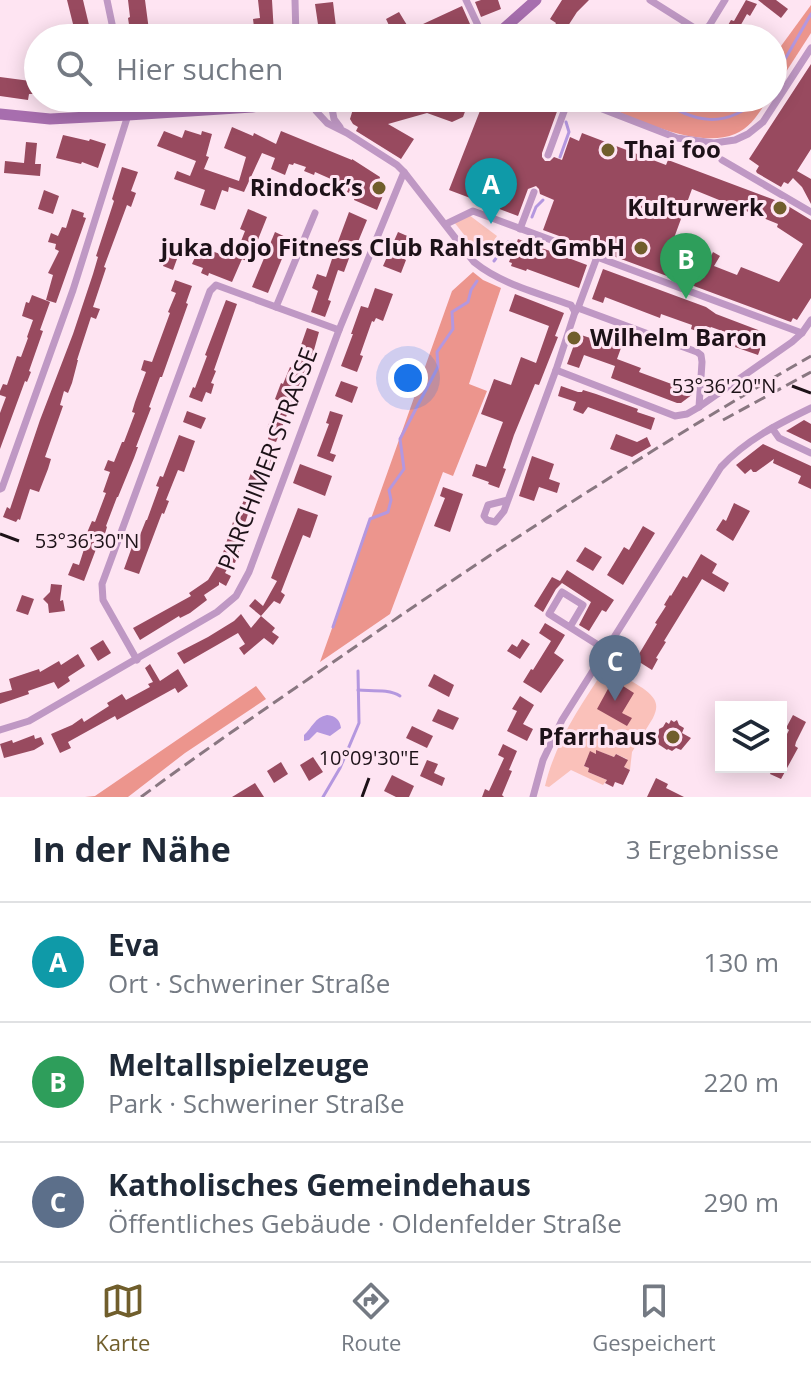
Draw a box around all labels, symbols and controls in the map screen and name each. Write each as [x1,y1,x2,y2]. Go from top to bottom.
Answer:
search box [24,24,787,112]
icon: search [52,46,96,90]
text: Hier suchen [116,48,283,89]
place label: Thai foo [624,132,721,165]
marker: Thai foo [599,141,617,159]
pin: A [465,158,517,224]
place label: Rindock’s [250,170,363,203]
marker: Rindock’s [370,179,388,197]
place label: Kulturwerk [627,190,764,223]
marker: Kulturwerk [771,199,789,217]
place label: juka dojo Fitness Club Rahlstedt GmbH [159,230,625,263]
pin: B [660,233,712,299]
marker: juka dojo Fitness Club Rahlstedt GmbH [632,239,650,257]
place label: Wilhelm Baron [590,320,767,353]
marker: Wilhelm Baron [565,329,583,347]
street label: PARCHIMER STRASSE [209,342,324,575]
your location [388,358,428,398]
text: 53°36'20"N [672,372,776,399]
text: 53°36'30"N [35,527,139,554]
pin: C [589,635,641,701]
map controls [715,701,787,773]
button: layers [715,701,787,773]
place label: Pfarrhaus [538,719,657,752]
marker: Pfarrhaus [664,728,682,746]
text: 10°09'30"E [319,744,419,771]
text: In der Nähe [32,826,231,872]
text: 3 Ergebnisse [626,831,779,867]
text: Eva [108,924,160,965]
text: A [49,944,67,980]
text: 130 m [704,944,779,980]
text: Ort · Schweriner Straße [108,965,390,1001]
text: Meltallspielzeuge [108,1044,369,1085]
text: B [49,1064,67,1100]
text: 220 m [704,1064,779,1100]
text: Park · Schweriner Straße [108,1085,405,1121]
text: Katholisches Gemeindehaus [108,1164,531,1205]
text: C [50,1184,66,1220]
text: 290 m [704,1184,779,1220]
text: Öffentliches Gebäude · Oldenfelder Straße [108,1205,622,1241]
tab: Karte [95,1279,150,1357]
tab: Route [341,1279,401,1357]
tab: Gespeichert [592,1279,716,1357]

